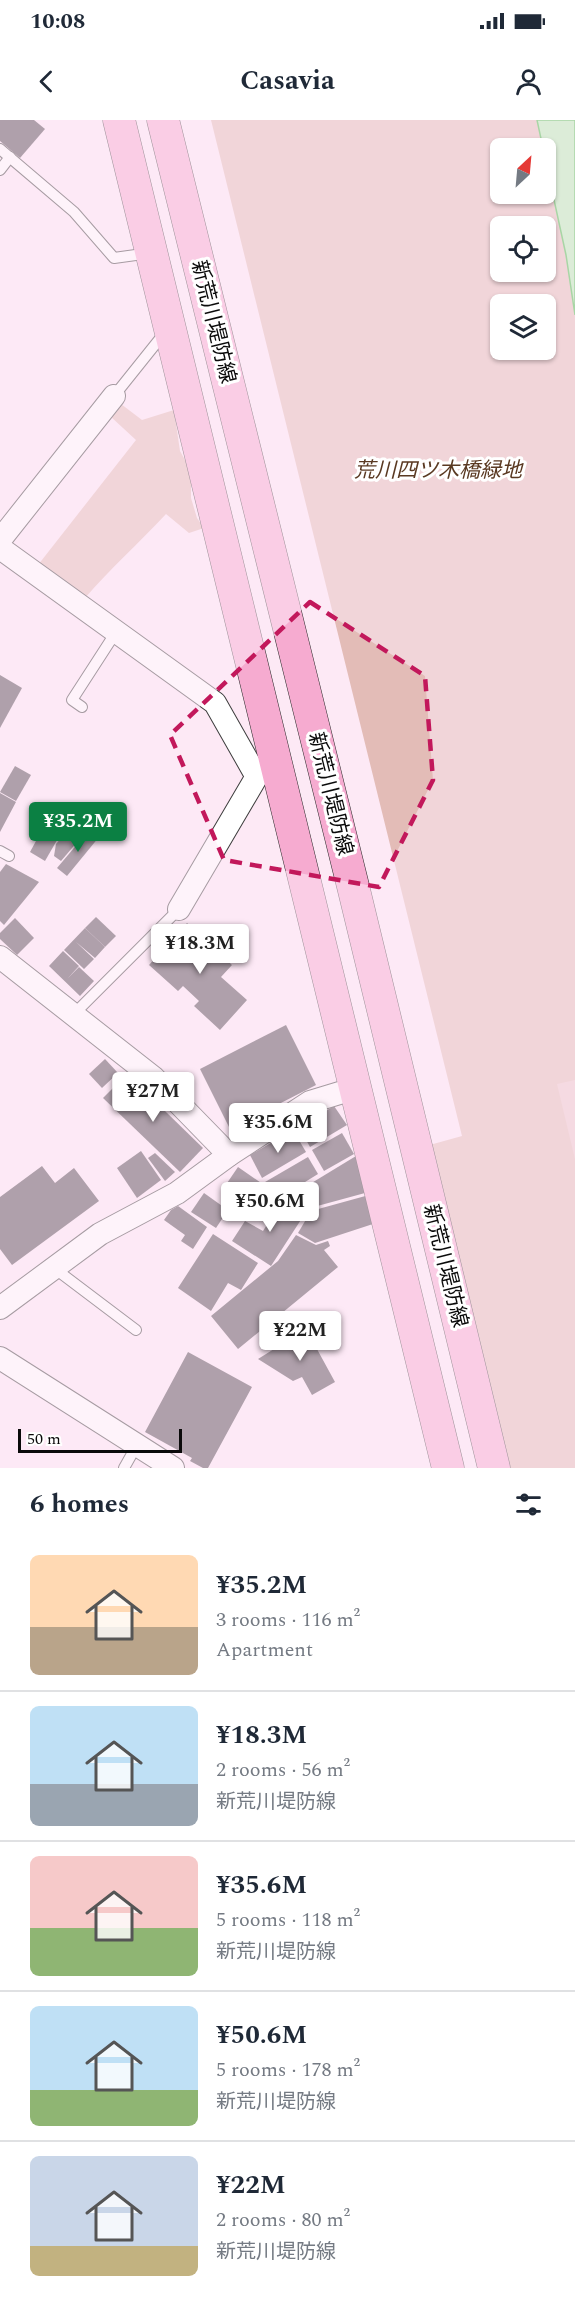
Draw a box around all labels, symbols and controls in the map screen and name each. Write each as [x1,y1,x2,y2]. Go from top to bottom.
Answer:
text: 10:08 [30,5,85,38]
text: Casavia [240,60,335,102]
icon: back [30,65,63,98]
icon: person [512,65,545,98]
north arrow [490,138,556,204]
map controls [490,138,556,360]
button: locate [490,216,556,282]
street label: 新荒川堤防線 [182,257,244,387]
button: layers [490,294,556,360]
park label: 荒川四ツ木橋緑地 [354,455,524,487]
street label: 新荒川堤防線 [299,729,361,859]
pin: ¥35.2M [29,802,127,853]
text: ¥35.2M [43,806,113,836]
pin: ¥18.3M [151,924,249,975]
text: ¥18.3M [165,928,235,958]
pin: ¥27M [117,1072,189,1123]
text: ¥27M [126,1076,180,1106]
pin: ¥35.6M [229,1103,327,1154]
text: ¥35.6M [243,1107,313,1137]
pin: ¥50.6M [221,1182,319,1233]
text: ¥50.6M [235,1186,305,1216]
street label: 新荒川堤防線 [414,1201,476,1331]
pin: ¥22M [264,1311,336,1362]
text: ¥22M [273,1315,327,1345]
scale bar [18,1426,182,1454]
text: 50 m [27,1427,61,1451]
text: 6 homes [30,1484,129,1524]
icon: filters [512,1488,545,1521]
text: ¥35.2M [216,1565,307,1605]
icon: home [78,1579,150,1651]
text: 3 rooms · 116 m² [216,1605,360,1635]
text: Apartment [216,1635,313,1665]
text: ¥18.3M [216,1715,307,1755]
icon: home [78,1730,150,1802]
text: 2 rooms · 56 m² [216,1755,350,1785]
text: 新荒川堤防線 [216,1787,336,1817]
text: ¥35.6M [216,1865,307,1905]
icon: home [78,1880,150,1952]
text: 5 rooms · 118 m² [216,1905,360,1935]
text: 新荒川堤防線 [216,1937,336,1967]
text: ¥50.6M [216,2015,307,2055]
icon: home [78,2030,150,2102]
text: 5 rooms · 178 m² [216,2055,360,2085]
text: 新荒川堤防線 [216,2087,336,2117]
text: ¥22M [216,2165,286,2205]
icon: home [78,2180,150,2252]
text: 2 rooms · 80 m² [216,2205,350,2235]
text: 新荒川堤防線 [216,2237,336,2267]

